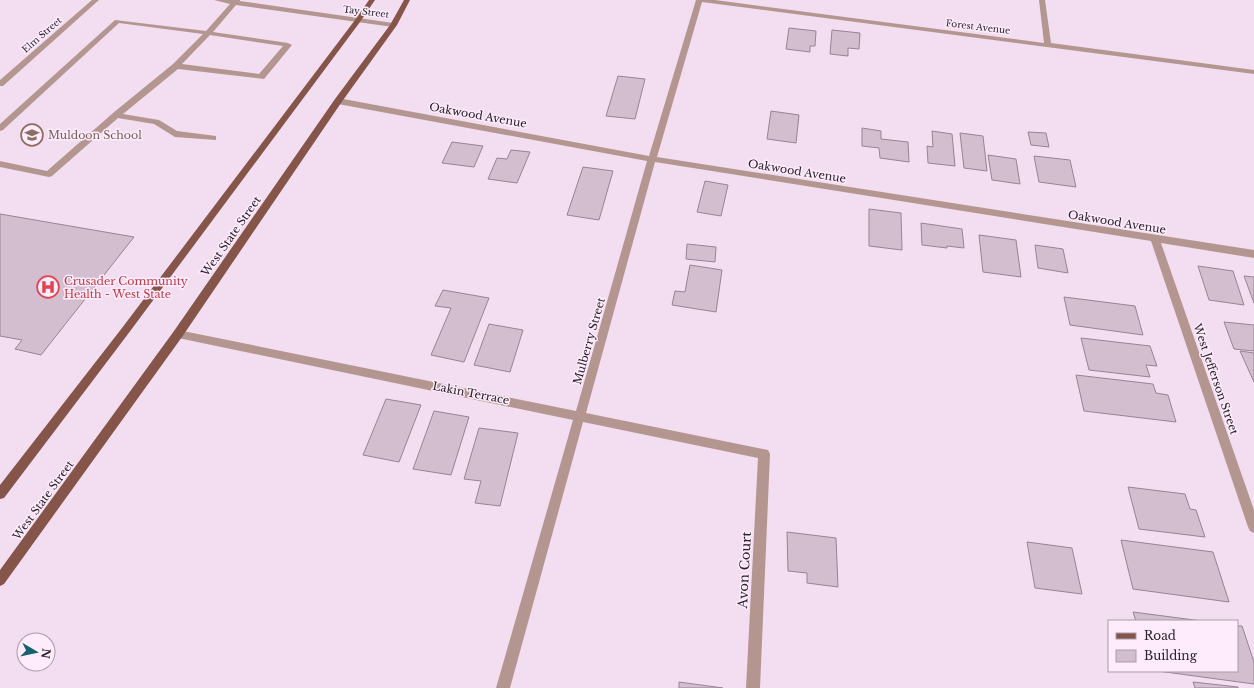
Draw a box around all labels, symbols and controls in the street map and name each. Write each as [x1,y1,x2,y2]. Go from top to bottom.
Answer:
street label: Tay Street [342,3,390,20]
street label: Elm Street [20,14,64,55]
street label: Forest Avenue [945,17,1011,36]
street label: Oakwood Avenue [428,100,528,130]
school or university icon: Muldoon School [19,122,45,148]
place label: Muldoon School [48,128,142,142]
street label: Oakwood Avenue [747,156,847,186]
street label: West State Street [198,193,264,280]
street label: Oakwood Avenue [1067,207,1167,237]
hospital icon: Crusader Community Health - West State [35,274,61,300]
place label: Crusader Community Health - West State [64,274,188,301]
street label: Mulberry Street [570,295,608,386]
street label: West Jefferson Street [1190,321,1242,437]
street label: Lakin Terrace [431,379,511,407]
street label: West State Street [9,457,77,543]
street label: Avon Court [734,531,755,610]
legend [1108,620,1238,672]
text: Road [1144,628,1176,643]
north arrow [16,632,56,672]
text: N [38,647,54,660]
text: Building [1144,648,1198,663]

